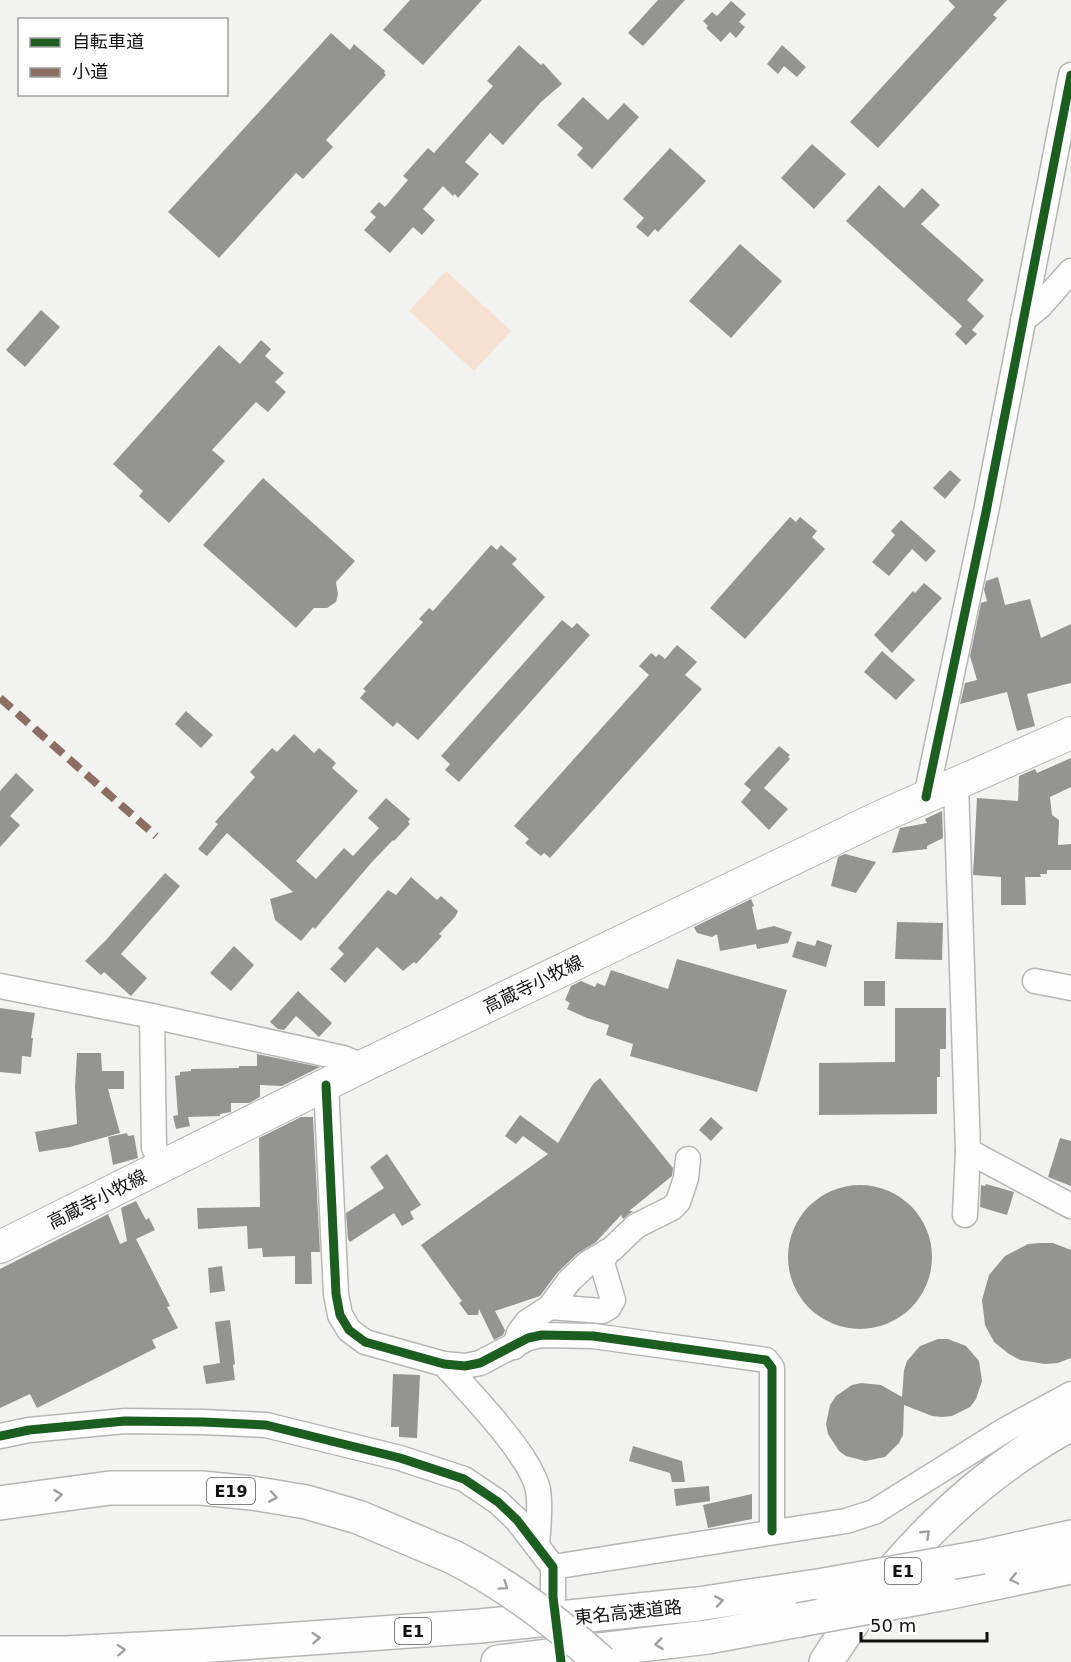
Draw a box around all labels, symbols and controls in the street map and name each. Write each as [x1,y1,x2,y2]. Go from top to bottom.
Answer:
legend [18,18,228,96]
text: 自転車道 [72,31,144,52]
text: 小道 [72,61,108,82]
street label: 高蔵寺小牧線 [480,951,586,1017]
street label: 高蔵寺小牧線 [44,1165,150,1233]
road number: E19 [207,1478,255,1504]
one-way arrow [53,1490,63,1502]
one-way arrow [268,1490,278,1502]
one-way arrow [919,1530,930,1541]
road number: E1 [885,1558,921,1584]
one-way arrow [1009,1572,1019,1585]
one-way arrow [498,1578,508,1590]
one-way arrow [715,1595,724,1607]
street label: 東名高速道路 [573,1596,683,1628]
scale bar [861,1605,987,1643]
text: 50 m [870,1615,916,1636]
road number: E1 [395,1618,431,1644]
one-way arrow [312,1632,321,1645]
one-way arrow [654,1637,663,1649]
one-way arrow [117,1644,126,1657]

